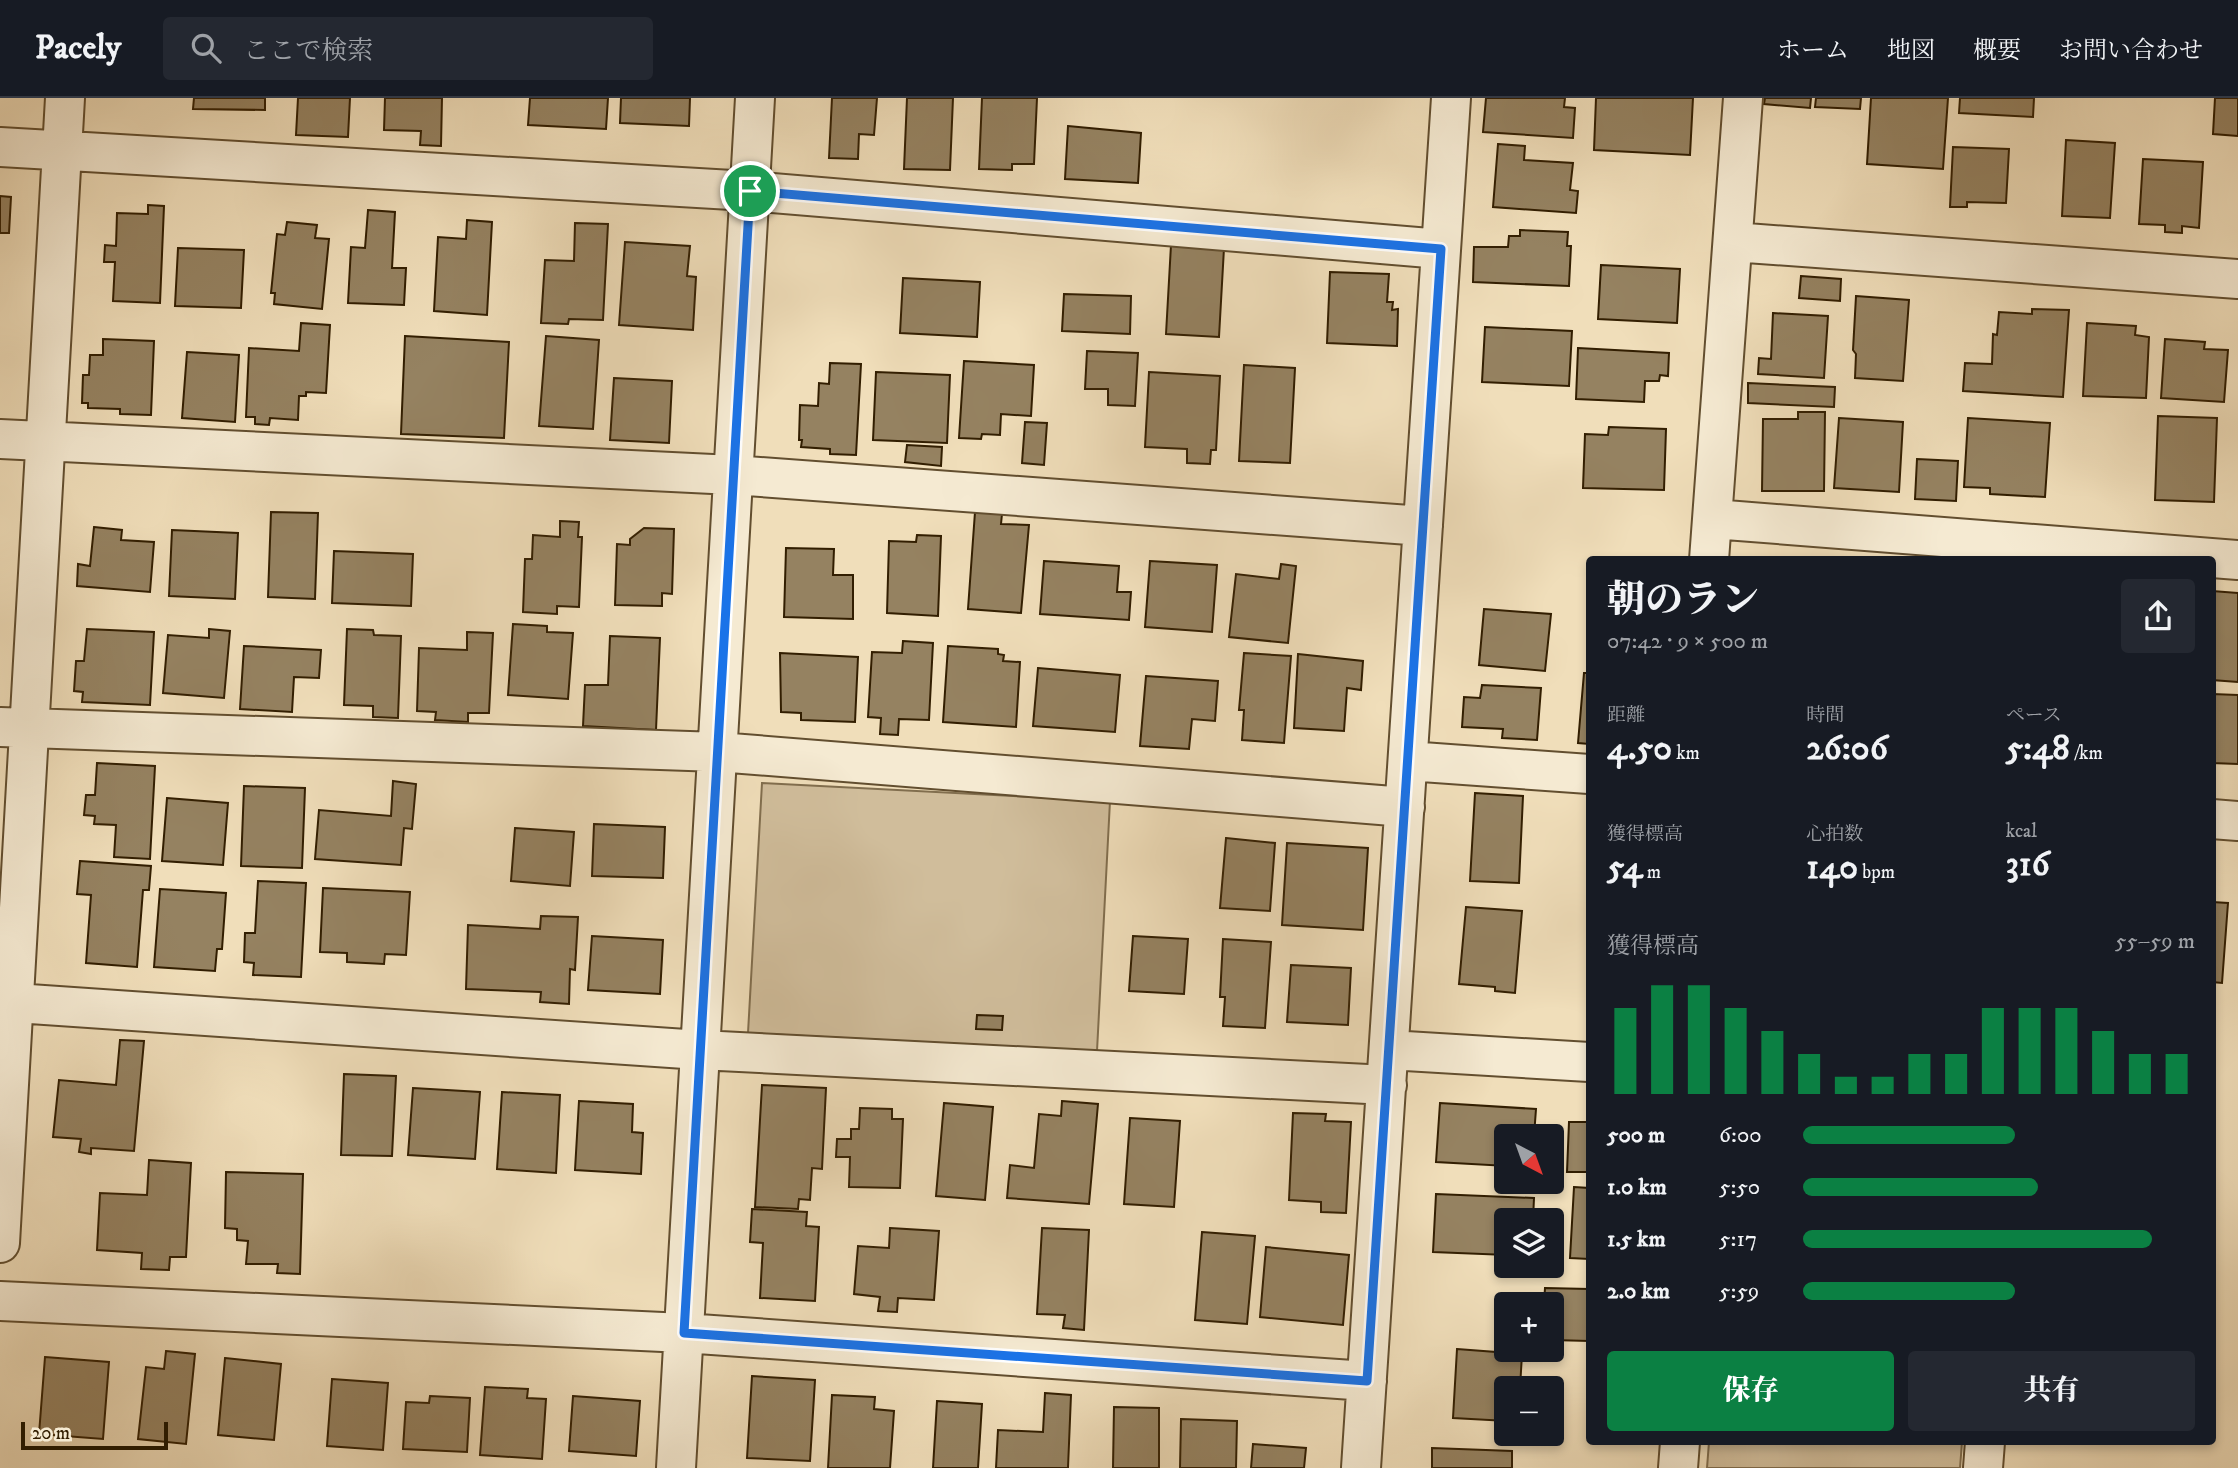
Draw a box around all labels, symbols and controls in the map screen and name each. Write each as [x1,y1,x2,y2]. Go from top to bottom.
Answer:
search box [163,17,653,80]
text: Pacely [35,28,121,69]
icon: search [187,29,225,67]
text: ここで検索 [243,35,373,68]
text: ホーム [1777,36,1849,66]
text: 地図 [1887,36,1935,66]
text: 概要 [1973,36,2021,66]
text: お問い合わせ [2059,36,2203,66]
pin [720,161,780,221]
icon: arrive [731,172,769,210]
text: 朝のラン [1607,577,1759,625]
button: share [2121,579,2195,653]
text: 07:42 · 9 × 500 m [1607,627,1768,656]
text: 距離 [1607,704,1645,727]
text: 時間 [1806,704,1844,727]
text: ペース [2006,704,2062,727]
text: 4.50 [1607,727,1672,771]
text: 26:06 [1806,727,1888,771]
text: 5:48 [2006,727,2070,771]
text: km [1672,742,1700,765]
text: /km [2070,742,2103,765]
text: kcal [2006,820,2037,843]
text: 獲得標高 [1607,823,1683,846]
text: 心拍数 [1806,823,1863,846]
text: 316 [2006,843,2050,887]
text: 54 [1607,846,1643,890]
text: 140 [1806,846,1858,890]
text: m [1643,861,1661,884]
text: bpm [1858,861,1895,884]
text: 55–59 m [2115,927,2195,956]
text: 獲得標高 [1607,932,1699,961]
text: 500 m [1607,1121,1665,1150]
text: 6:00 [1719,1121,1762,1150]
north arrow [1494,1124,1564,1194]
map controls [1494,1124,1564,1446]
text: 1.0 km [1607,1173,1667,1202]
text: 5:50 [1719,1173,1760,1202]
button: layers [1494,1208,1564,1278]
text: 1.5 km [1607,1225,1666,1254]
text: 5:17 [1719,1225,1757,1254]
text: 2.0 km [1607,1277,1670,1306]
text: 5:59 [1719,1277,1759,1306]
button: + [1494,1292,1564,1362]
button: 保存 [1607,1351,1894,1431]
button: 共有 [1908,1351,2195,1431]
button: − [1494,1376,1564,1446]
scale bar [21,1419,168,1451]
text: 20 m [32,1422,70,1445]

